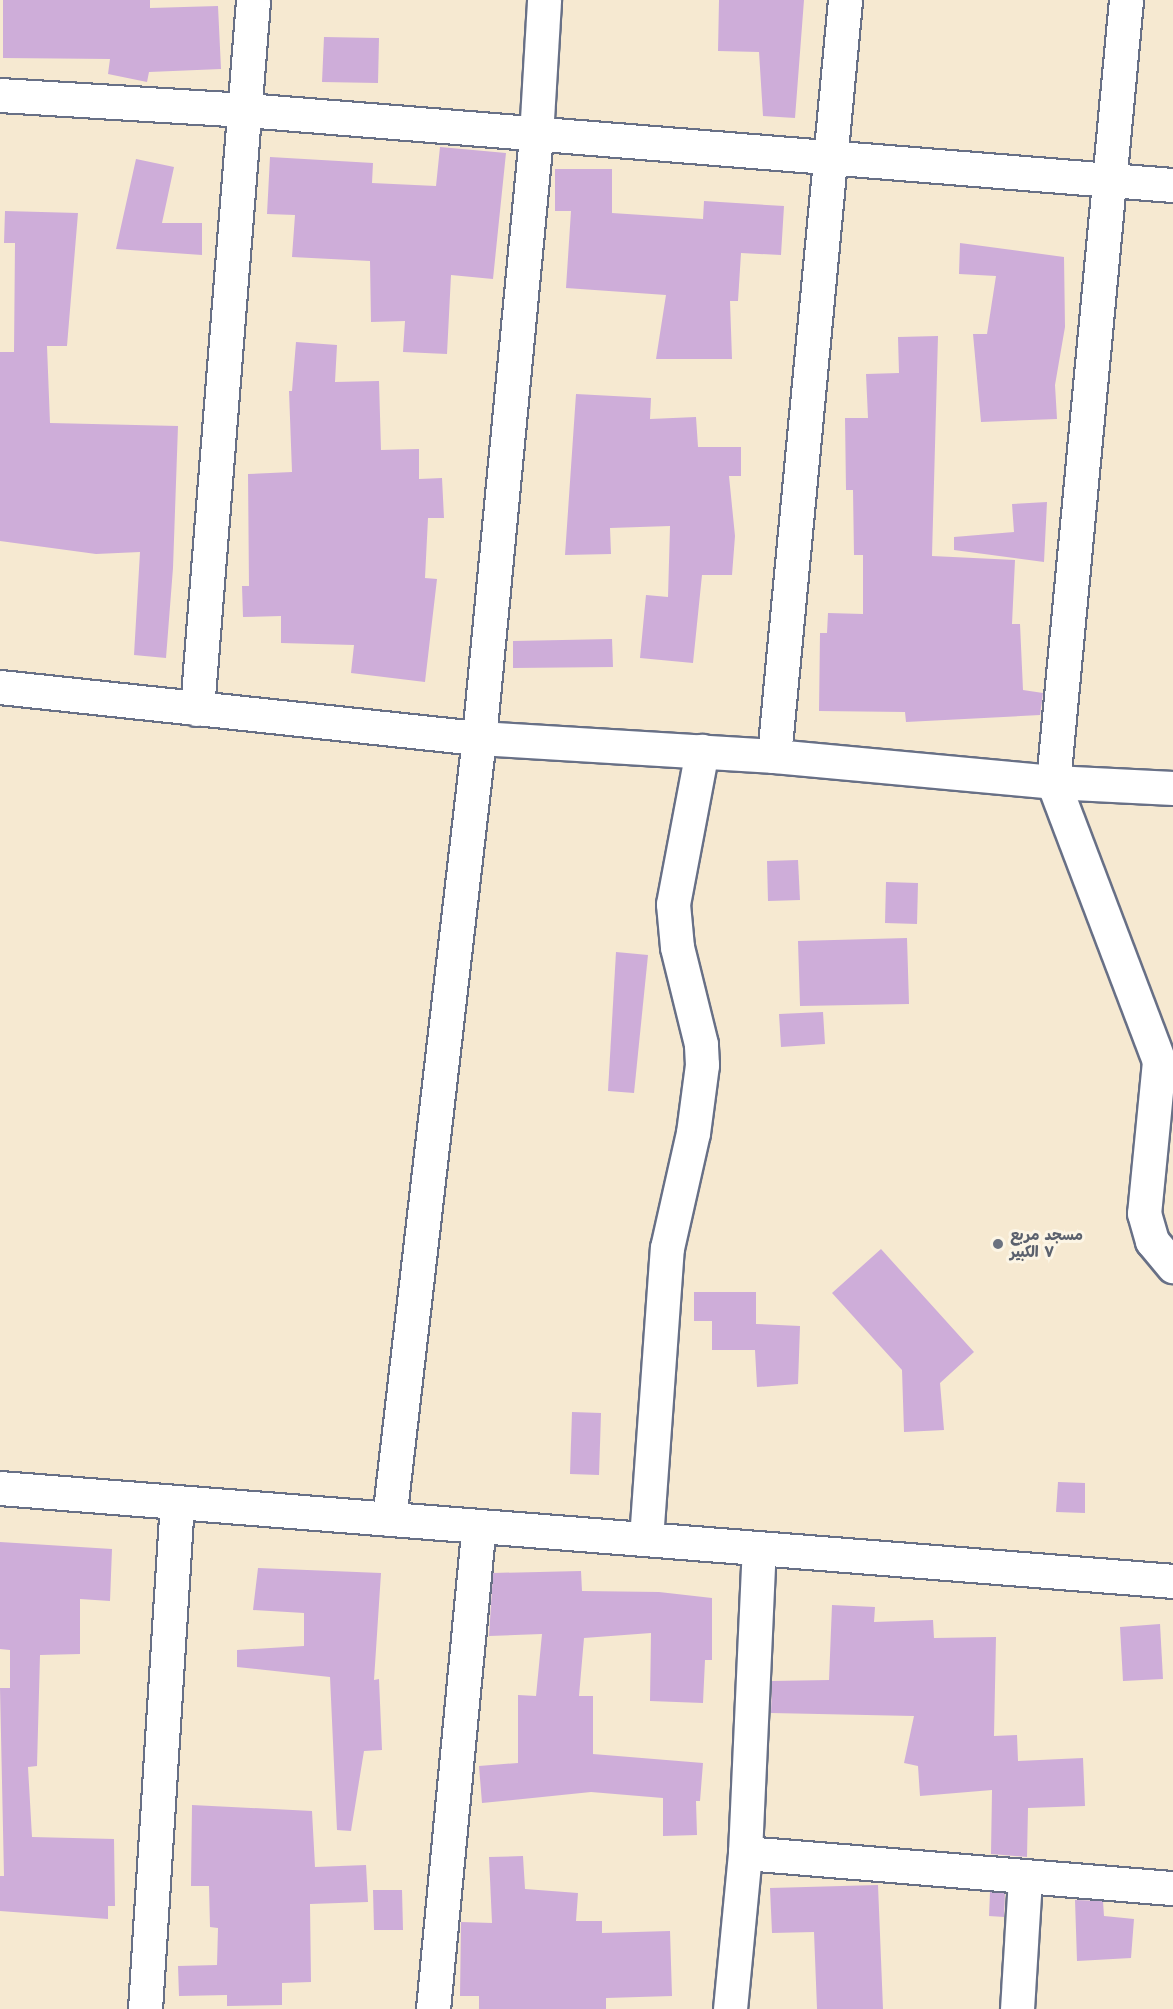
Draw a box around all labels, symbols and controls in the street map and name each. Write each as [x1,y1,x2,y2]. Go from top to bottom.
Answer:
place label: مسجد مربع ٧ الكبير [1010,1226,1083,1261]
marker: مسجد مربع ٧ الكبير [991,1237,1005,1251]

